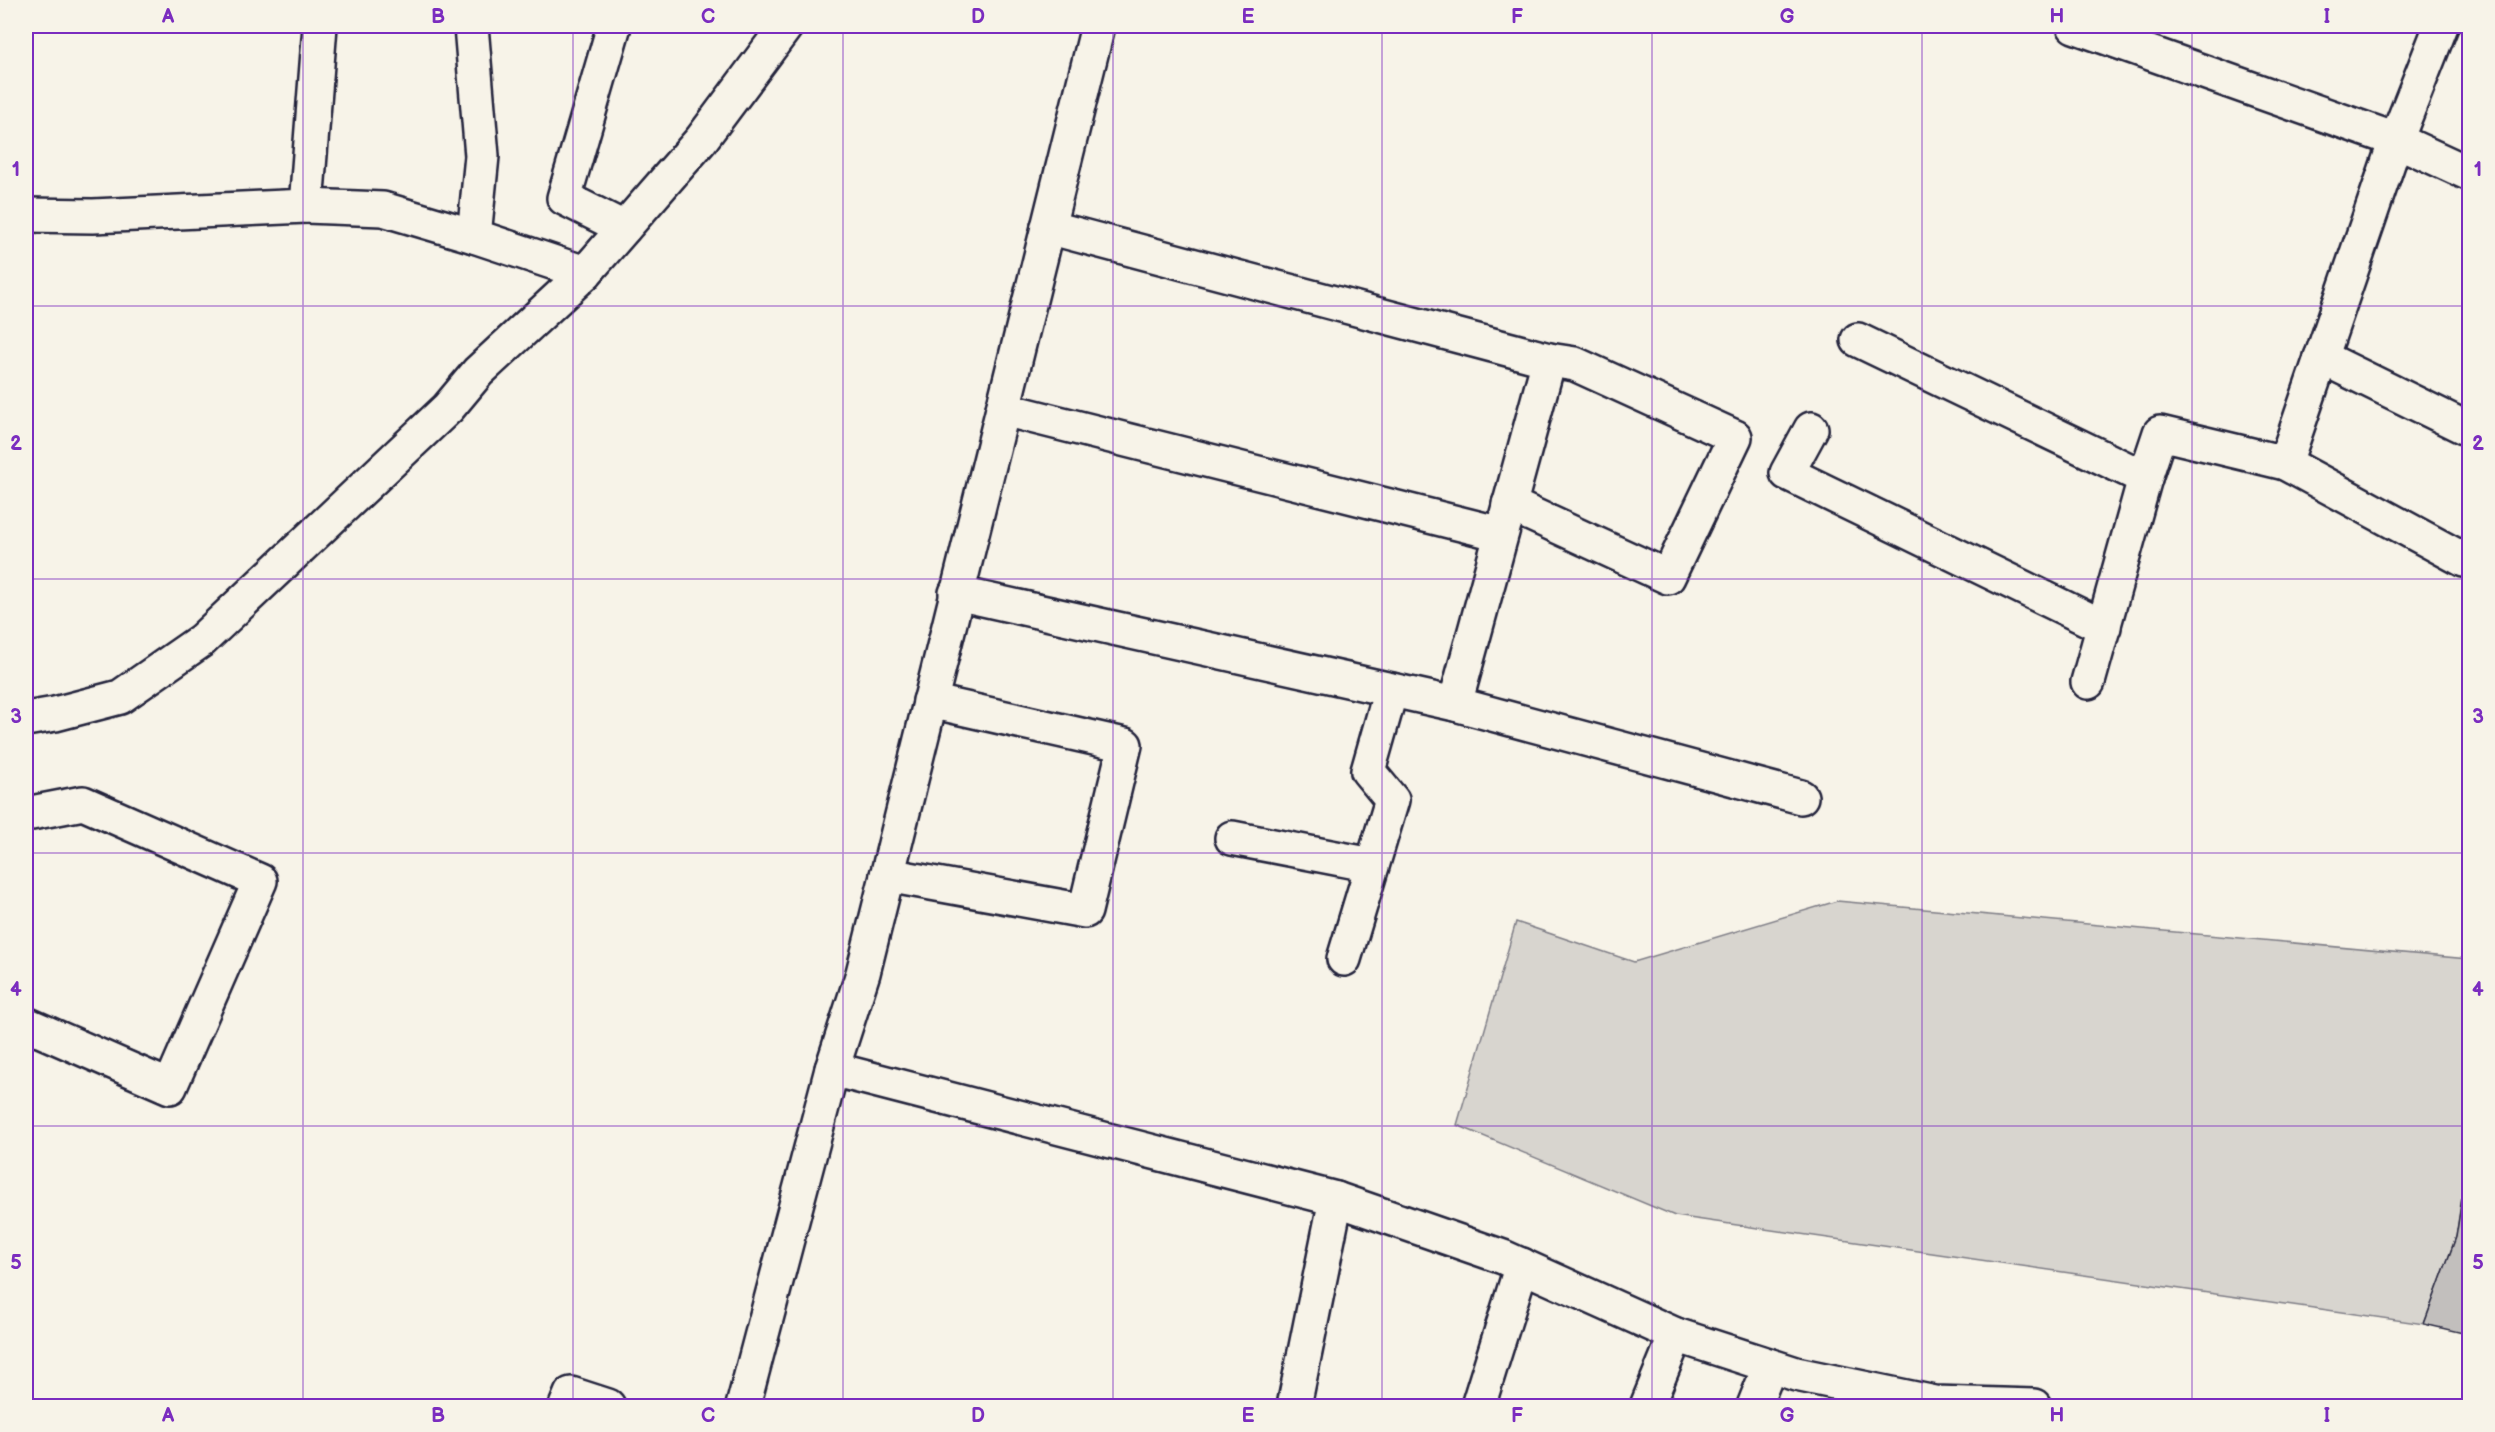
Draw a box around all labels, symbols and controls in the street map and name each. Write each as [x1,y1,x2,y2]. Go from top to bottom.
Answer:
text: A [161,5,175,29]
text: B [431,5,445,29]
text: C [701,5,715,29]
text: D [971,5,985,29]
text: E [1242,5,1255,29]
text: F [1511,5,1523,29]
text: G [1780,5,1795,29]
text: H [2050,5,2064,29]
text: I [2324,5,2330,29]
text: 1 [12,158,20,182]
text: 1 [2474,158,2482,182]
text: 2 [10,432,22,456]
text: 2 [2472,432,2484,456]
text: 3 [10,705,22,729]
text: 3 [2472,705,2484,729]
text: 4 [10,978,22,1002]
text: 4 [2472,978,2484,1002]
text: 5 [10,1251,22,1275]
text: 5 [2472,1251,2484,1275]
text: A [161,1404,175,1428]
text: B [431,1404,445,1428]
text: C [701,1404,715,1428]
text: D [971,1404,985,1428]
text: E [1242,1404,1255,1428]
text: F [1511,1404,1523,1428]
text: G [1780,1404,1795,1428]
text: H [2050,1404,2064,1428]
text: I [2324,1404,2330,1428]

